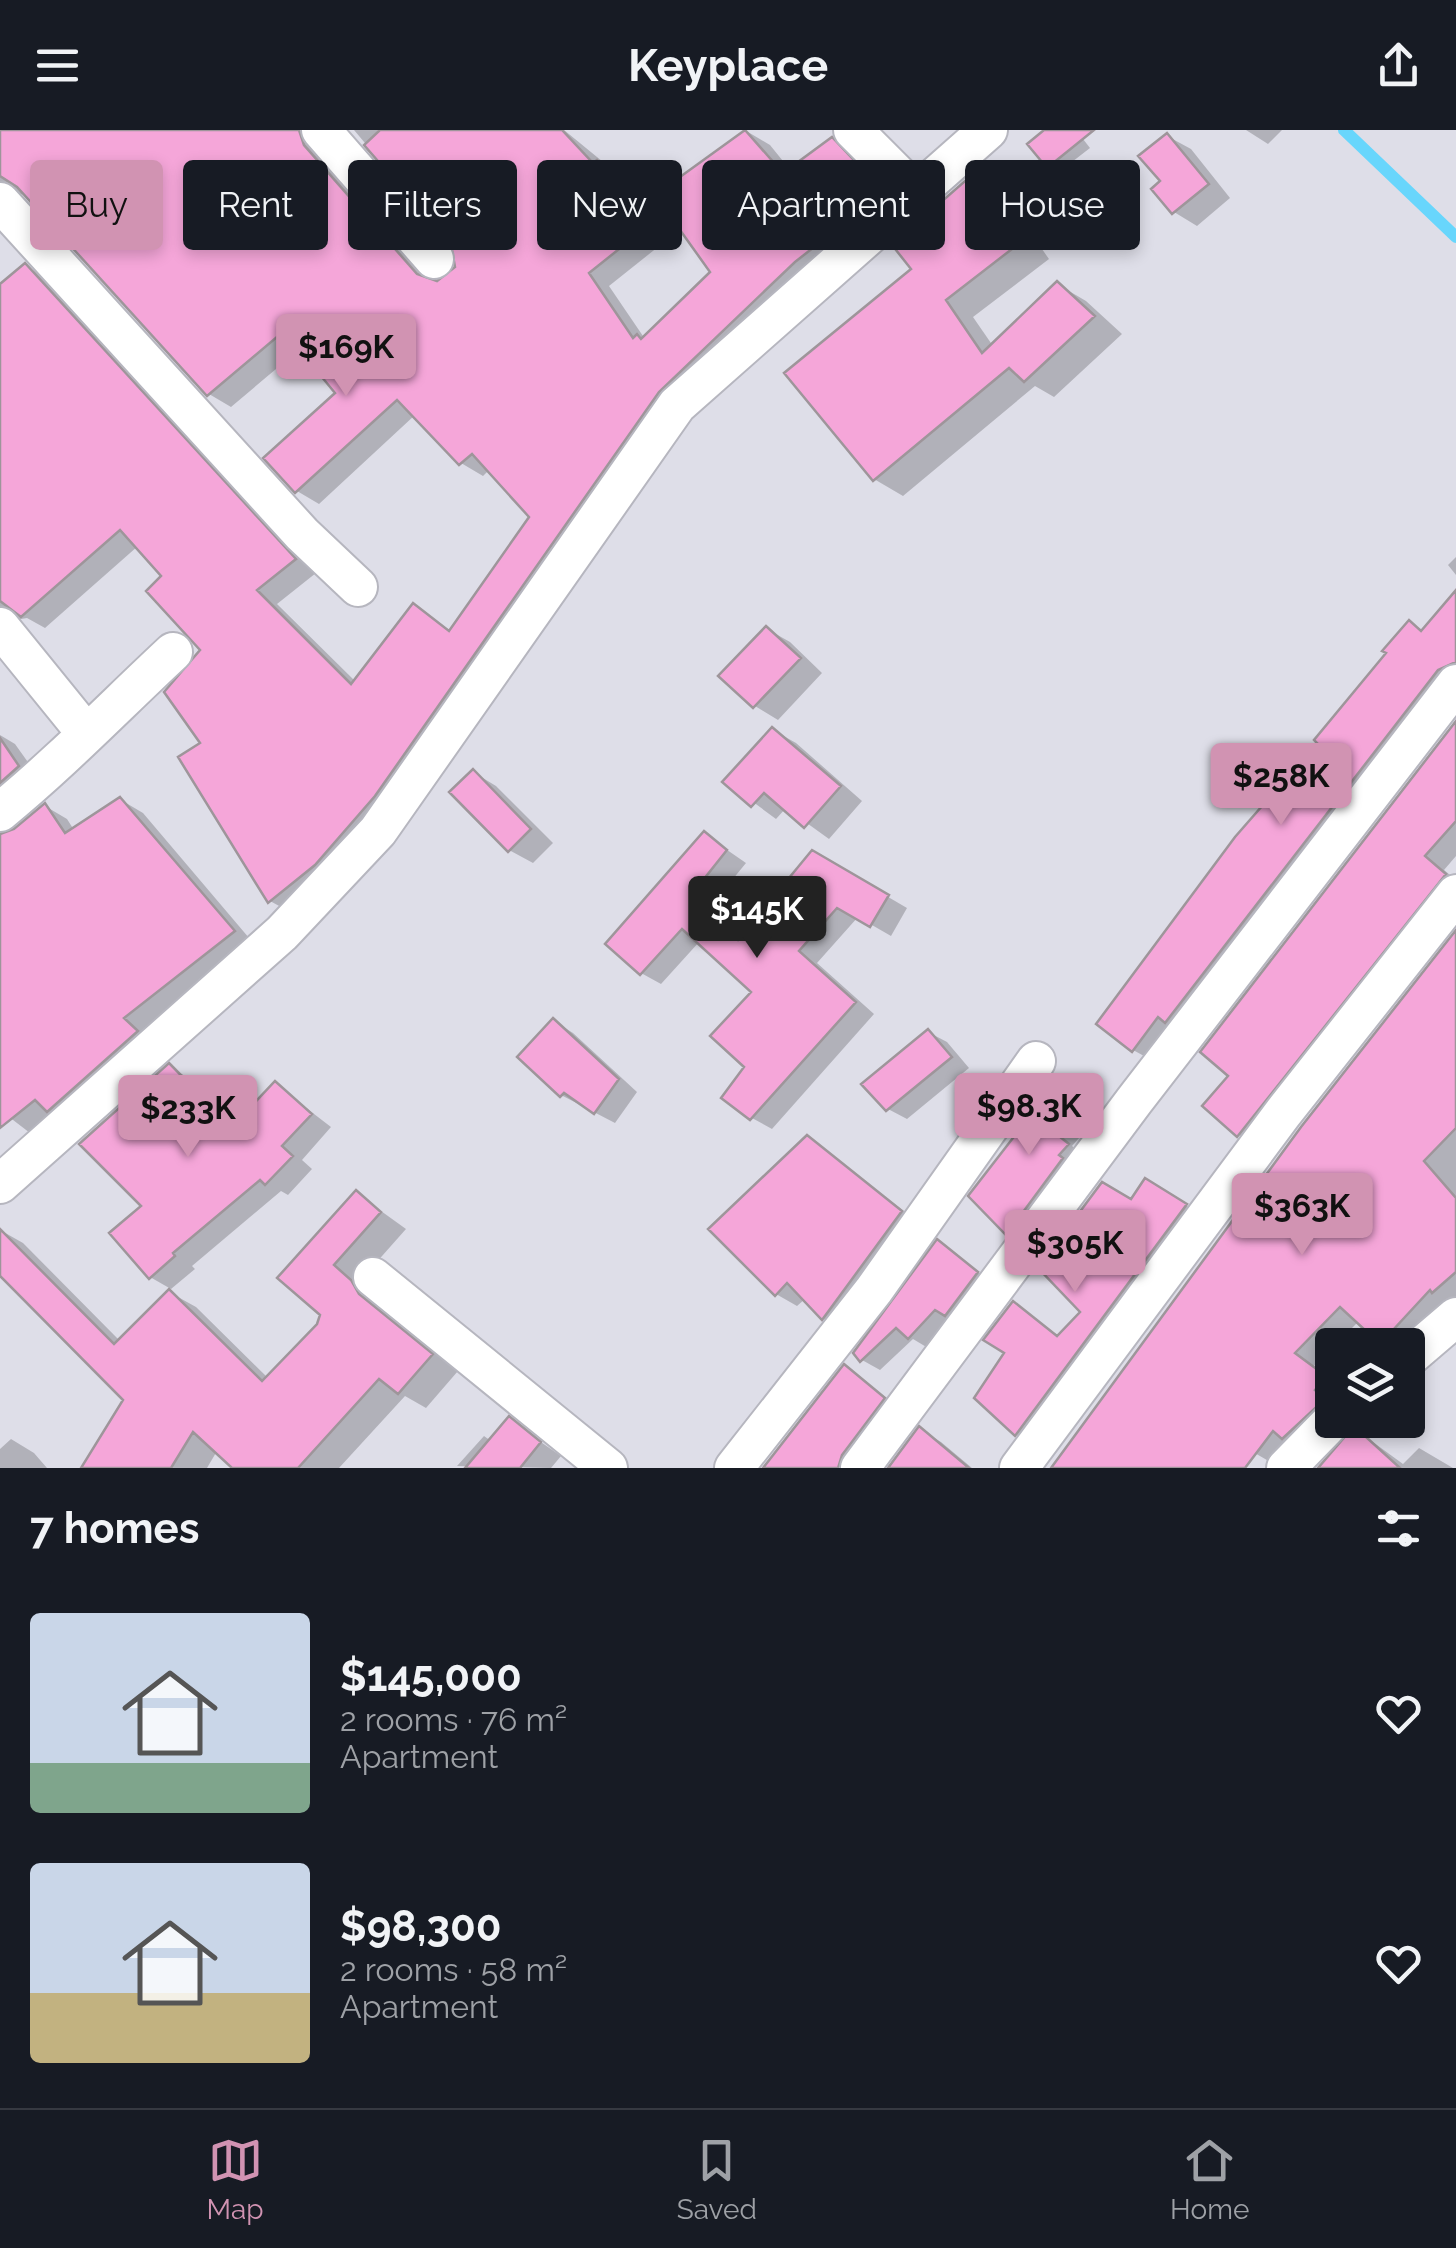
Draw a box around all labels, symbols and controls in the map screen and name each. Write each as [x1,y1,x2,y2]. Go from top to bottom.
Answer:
icon: menu [30,38,85,93]
icon: share [1371,38,1426,93]
text: Keyplace [628,39,828,92]
chip: Buy [30,160,163,250]
chip: Rent [183,160,328,250]
chip: Filters [348,160,517,250]
chip: New [537,160,682,250]
chip: Apartment [702,160,945,250]
chip: House [965,160,1140,250]
pin: $169K [276,314,416,399]
text: $169K [298,328,394,365]
pin: $258K [1211,743,1351,828]
text: $258K [1233,757,1329,794]
pin: $145K [687,876,827,961]
text: $145K [710,890,804,927]
pin: $98.3K [948,1073,1110,1158]
pin: $233K [118,1075,258,1160]
text: $98.3K [977,1087,1081,1124]
text: $233K [140,1089,236,1126]
pin: $363K [1232,1173,1372,1258]
text: $363K [1254,1187,1350,1224]
pin: $305K [1005,1210,1145,1295]
text: $305K [1027,1224,1123,1261]
map controls [1315,1328,1425,1438]
button: layers [1315,1328,1425,1438]
icon: filters [1371,1501,1426,1556]
text: 7 homes [30,1504,199,1553]
text: $145,000 [340,1652,522,1701]
icon: home [110,1653,230,1773]
icon: heart [1371,1686,1426,1741]
text: 2 rooms · 76 m² [340,1701,567,1738]
text: Apartment [340,1738,498,1775]
text: $98,300 [340,1902,502,1951]
icon: home [110,1903,230,2023]
icon: heart [1371,1936,1426,1991]
text: 2 rooms · 58 m² [340,1951,567,1988]
text: Apartment [340,1988,498,2025]
tab: Map [207,2133,264,2226]
tab: Saved [677,2133,757,2226]
tab: Home [1170,2133,1249,2226]

